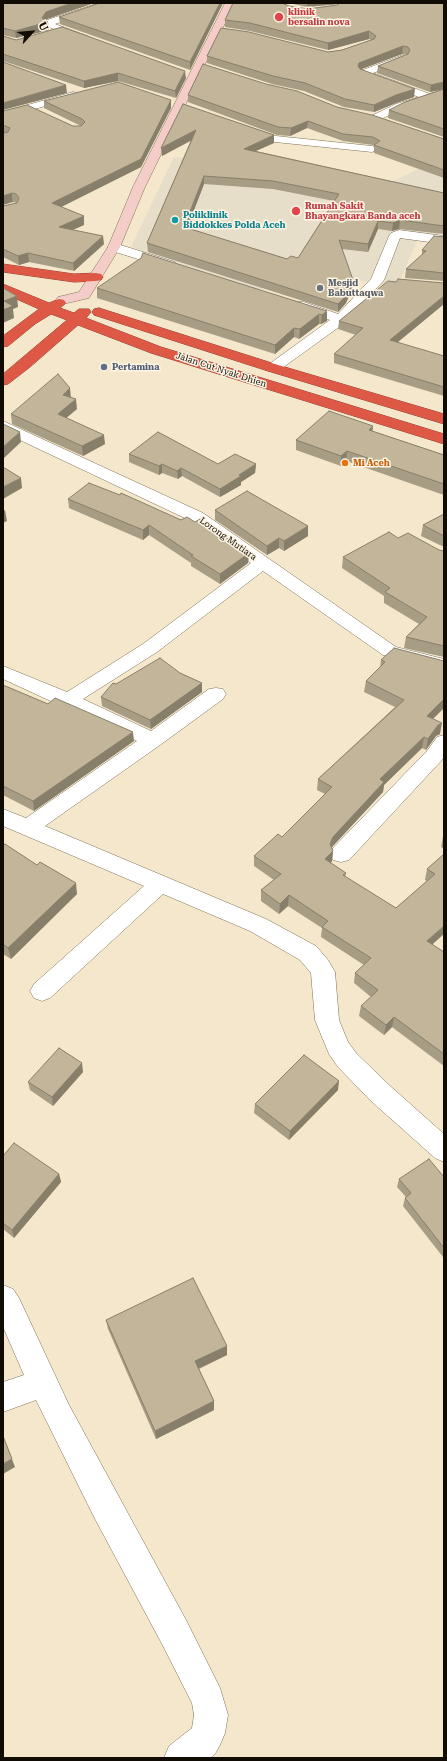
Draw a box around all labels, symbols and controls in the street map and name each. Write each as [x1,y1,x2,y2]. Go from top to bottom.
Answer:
place label: klinik bersalin nova [288,7,350,28]
marker: klinik bersalin nova [273,11,285,23]
north arrow [12,12,52,52]
text: U [35,20,51,33]
place label: Rumah Sakit Bhayangkara Banda aceh [305,201,421,222]
marker: Rumah Sakit Bhayangkara Banda aceh [290,205,302,217]
place label: Poliklinik Biddokkes Polda Aceh [183,210,286,231]
marker: Poliklinik Biddokkes Polda Aceh [170,215,180,225]
place label: Mesjid Babuttaqwa [328,278,383,299]
marker: Mesjid Babuttaqwa [315,283,325,293]
street label: Jalan Cut Nyak Dhien [174,350,268,390]
marker: Pertamina [99,362,109,372]
place label: Pertamina [112,362,159,372]
marker: Mi Aceh [340,458,350,468]
place label: Mi Aceh [353,458,390,468]
street label: Lorong Mutiara [197,515,259,563]

